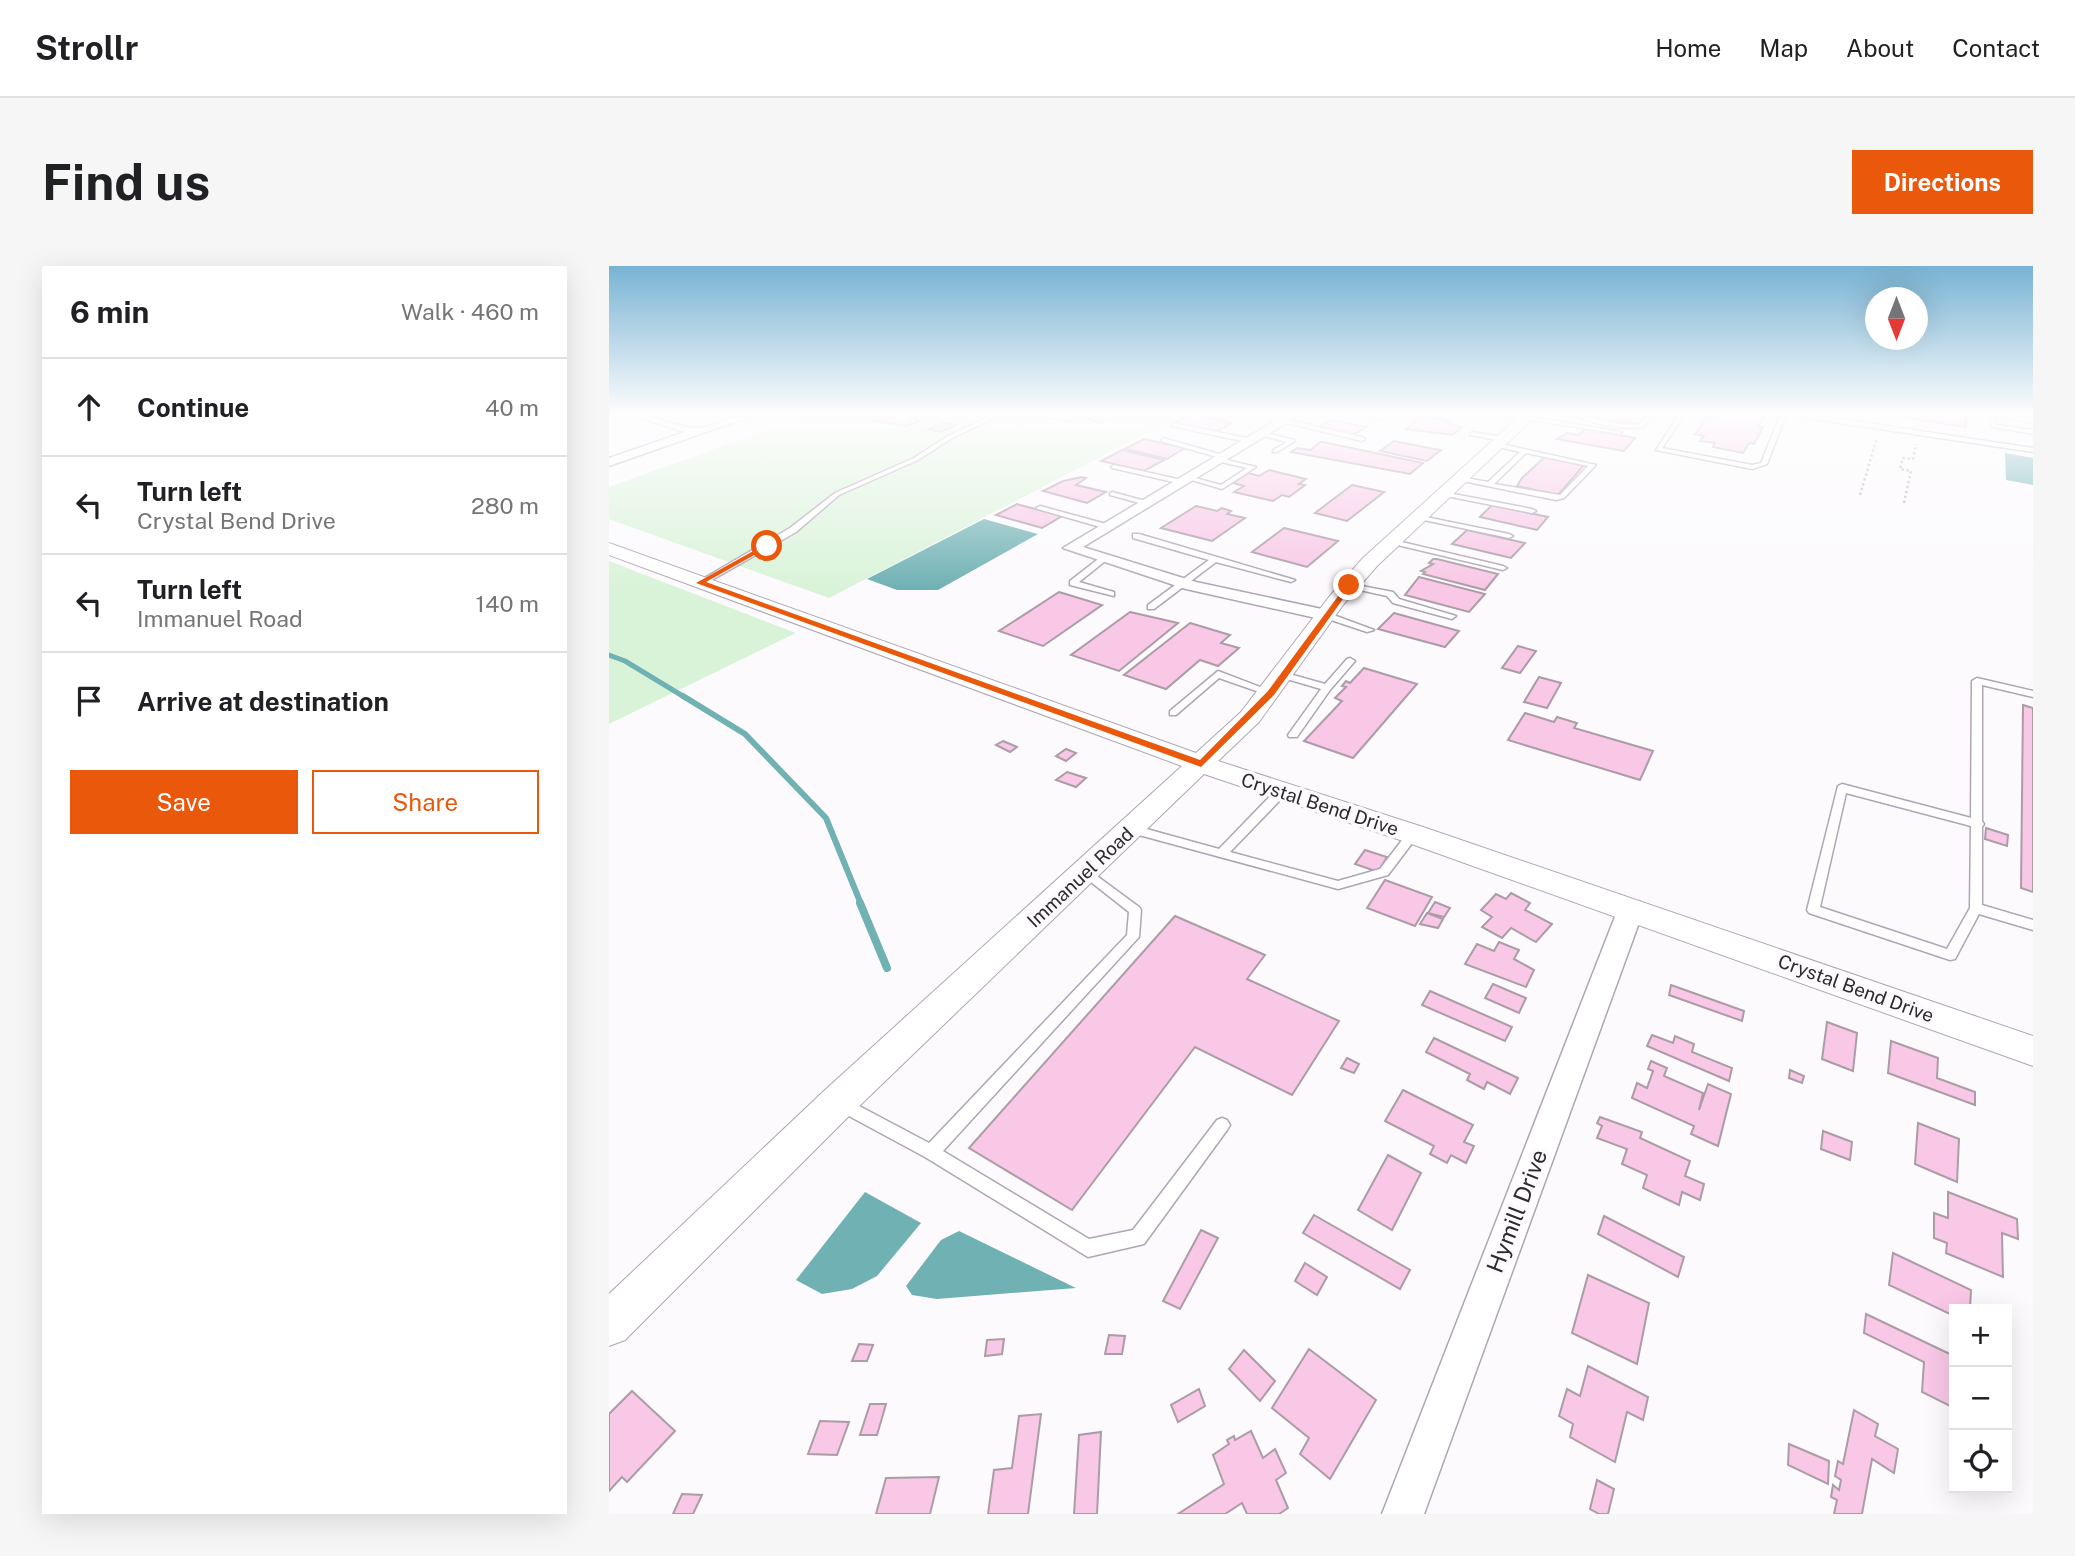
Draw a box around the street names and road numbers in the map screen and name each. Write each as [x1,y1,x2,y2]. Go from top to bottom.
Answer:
street label: Crystal Bend Drive [1238,768,1402,840]
street label: Immanuel Road [1022,822,1138,932]
street label: Crystal Bend Drive [1775,950,1937,1026]
street label: Hymill Drive [1481,1145,1552,1276]

